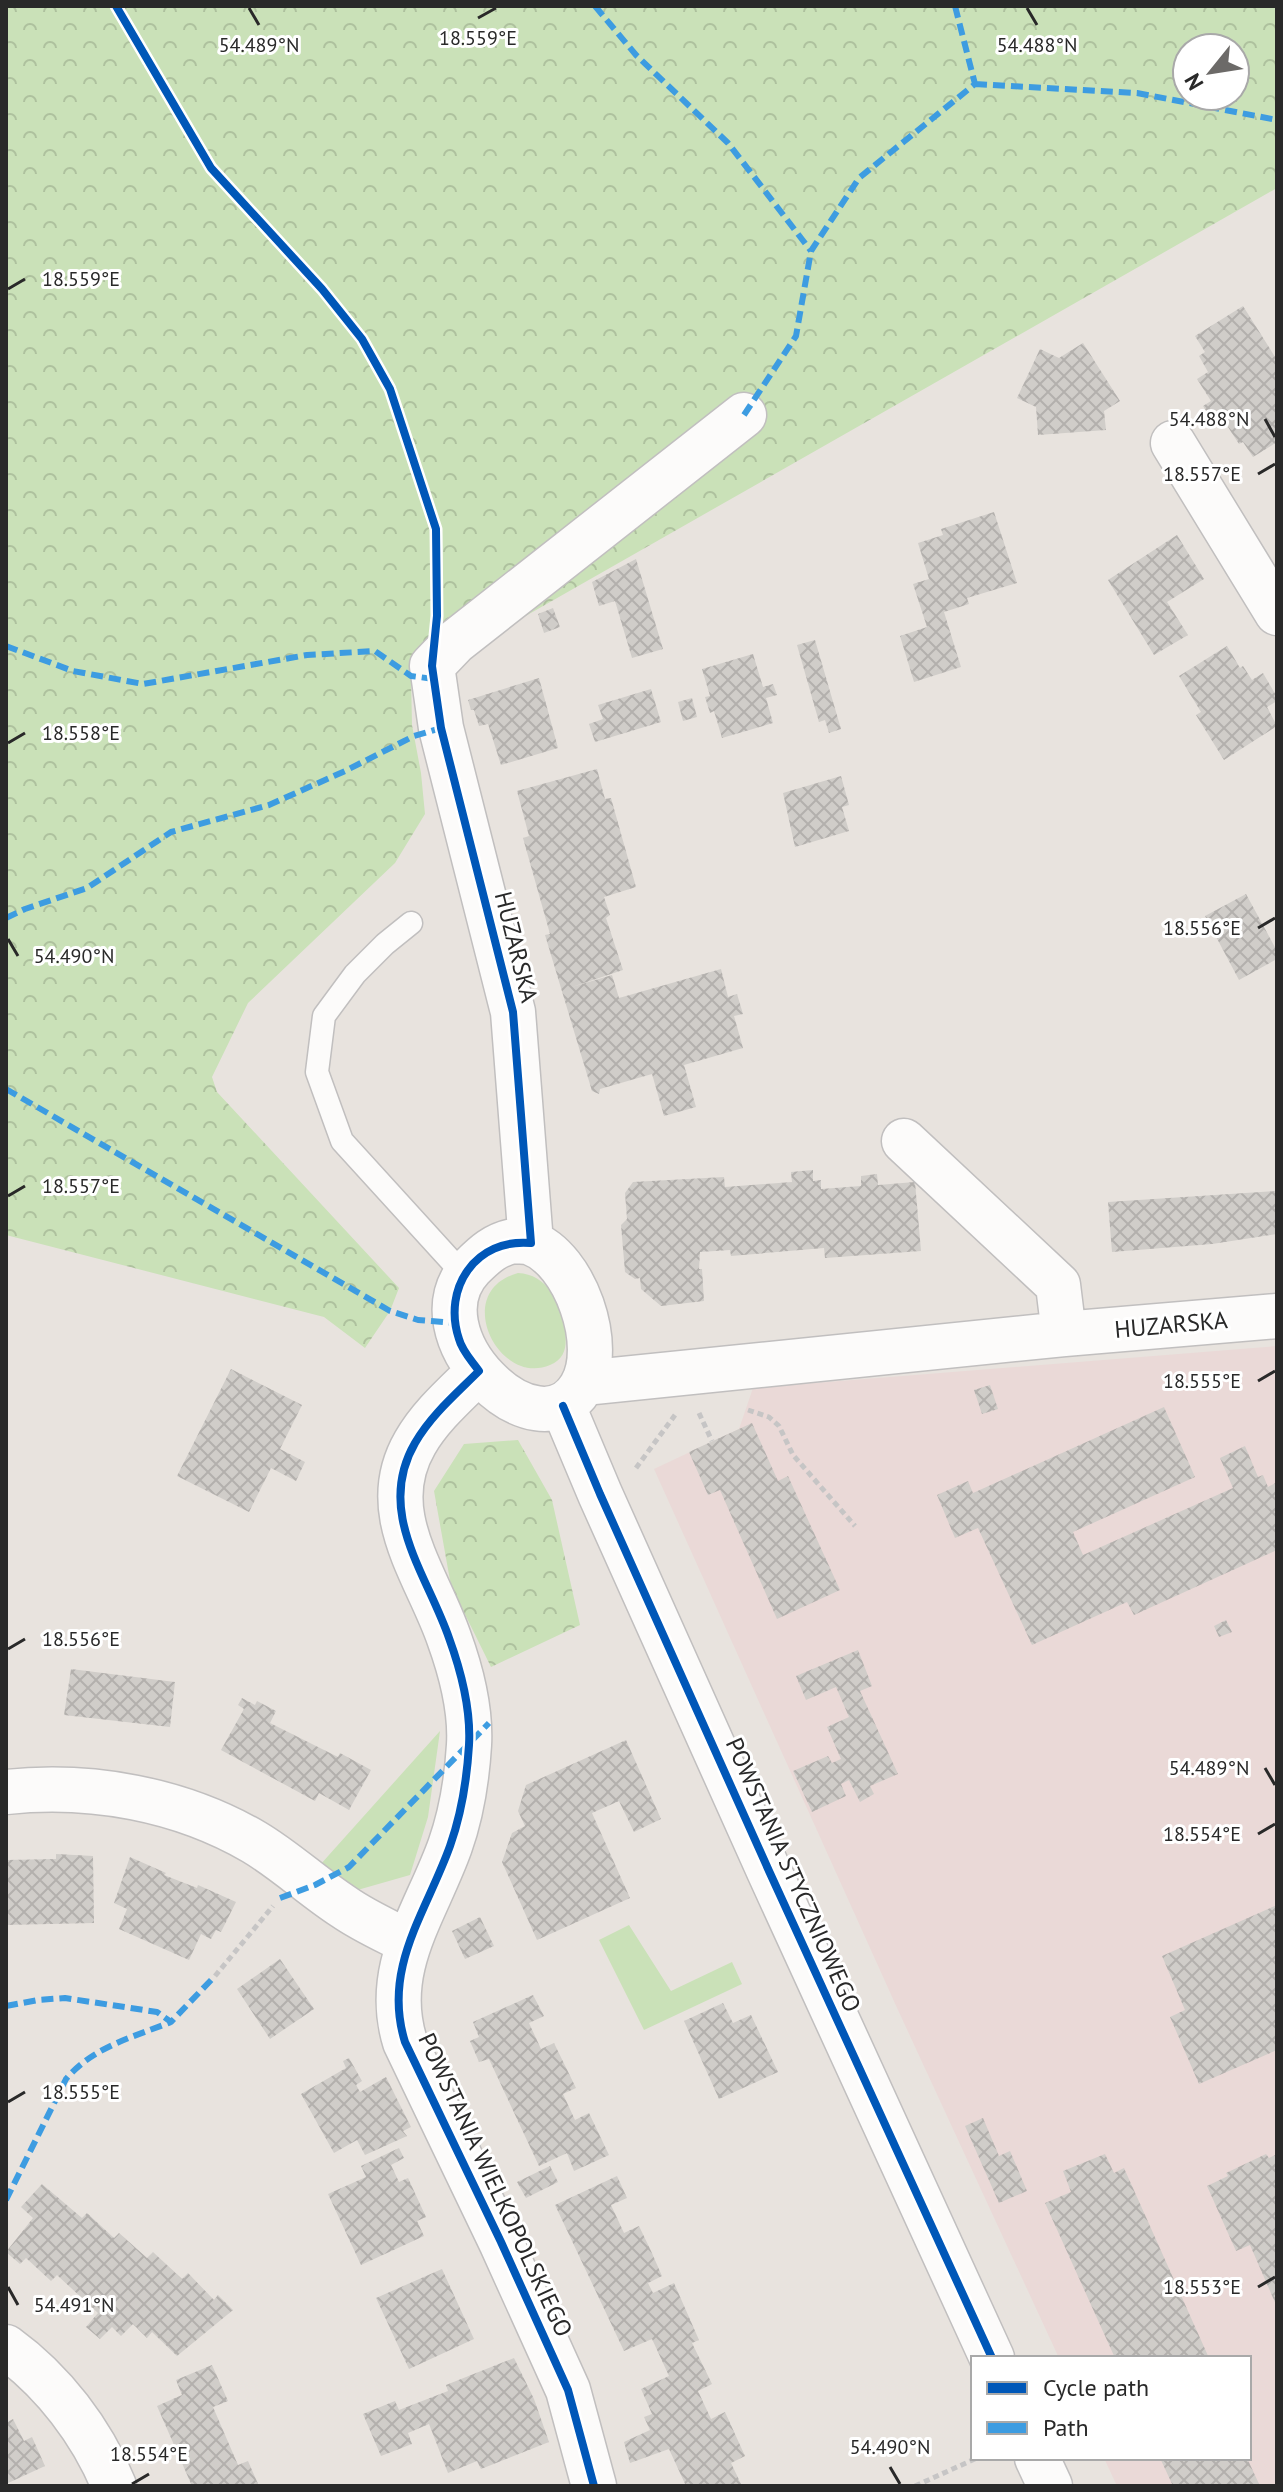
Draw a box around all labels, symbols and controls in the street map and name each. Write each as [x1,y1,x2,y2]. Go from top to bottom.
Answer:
text: 18.559°E [439,25,517,51]
text: 54.489°N [219,32,299,58]
text: 54.488°N [997,32,1077,58]
north arrow [1171,32,1251,112]
text: N [1178,69,1209,95]
text: 18.559°E [42,266,120,292]
text: 54.488°N [1169,406,1249,432]
text: 18.557°E [1163,461,1241,487]
text: 18.558°E [42,720,120,746]
street label: HUZARSKA [488,888,545,1006]
text: 18.556°E [1163,915,1241,941]
text: 54.490°N [34,943,114,969]
text: 18.557°E [42,1173,120,1199]
street label: HUZARSKA [1113,1304,1229,1345]
text: 18.555°E [1163,1368,1241,1394]
text: 18.556°E [42,1626,120,1652]
street label: POWSTANIA STYCZNIOWEGO [719,1733,868,2017]
text: 54.489°N [1169,1755,1249,1781]
text: 18.554°E [1163,1821,1241,1847]
street label: POWSTANIA WIELKOPOLSKIEGO [411,2028,580,2342]
text: 18.555°E [42,2079,120,2105]
text: 18.553°E [1163,2274,1241,2300]
text: 54.491°N [34,2292,114,2318]
legend [971,2356,1251,2460]
text: Cycle path [1043,2372,1149,2403]
text: Path [1043,2412,1089,2443]
text: 54.490°N [850,2434,930,2460]
text: 18.554°E [110,2441,188,2467]

